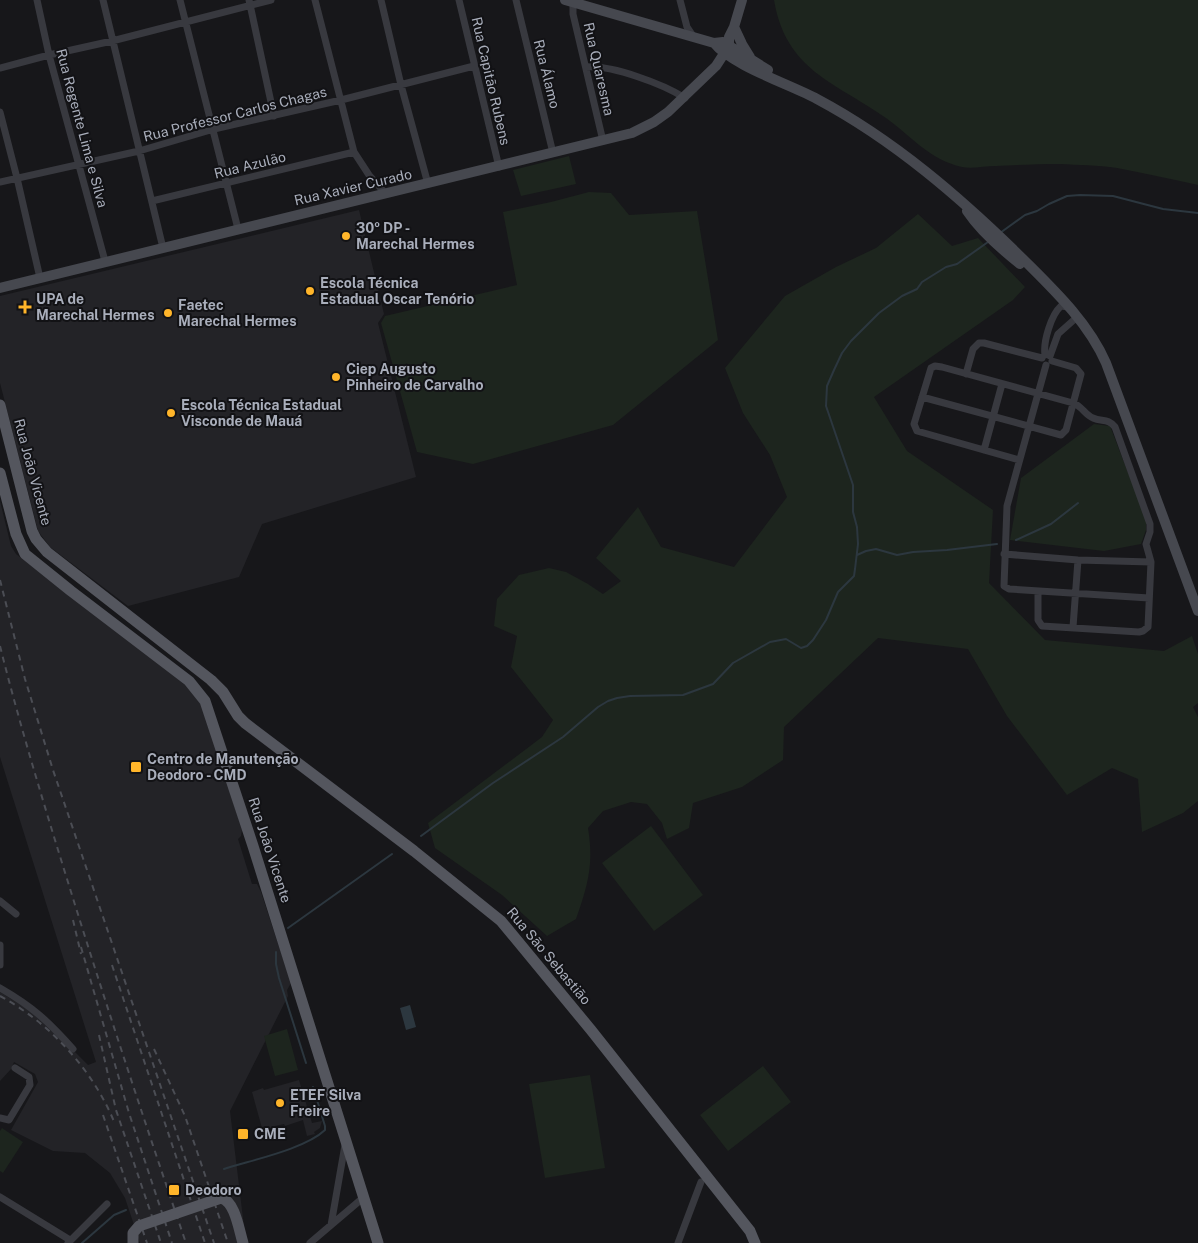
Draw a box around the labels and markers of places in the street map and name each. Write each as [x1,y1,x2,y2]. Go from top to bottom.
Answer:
place label: 30º DP - Marechal Hermes [356,220,475,252]
marker: 30º DP - Marechal Hermes [340,230,352,242]
place label: Escola Técnica Estadual Oscar Tenório [320,275,474,307]
marker: Escola Técnica Estadual Oscar Tenório [304,285,316,297]
place label: UPA de Marechal Hermes [36,291,155,323]
place label: Faetec Marechal Hermes [178,297,297,329]
marker: UPA de Marechal Hermes [18,300,32,314]
marker: Faetec Marechal Hermes [162,307,174,319]
place label: Ciep Augusto Pinheiro de Carvalho [346,361,483,393]
marker: Ciep Augusto Pinheiro de Carvalho [330,371,342,383]
place label: Escola Técnica Estadual Visconde de Mauá [181,397,342,429]
marker: Escola Técnica Estadual Visconde de Mauá [165,407,177,419]
place label: Centro de Manutenção Deodoro - CMD [147,751,299,783]
marker: Centro de Manutenção Deodoro - CMD [129,760,143,774]
place label: ETEF Silva Freire [290,1087,361,1119]
marker: ETEF Silva Freire [274,1097,286,1109]
place label: CME [254,1126,286,1142]
marker: CME [236,1127,250,1141]
place label: Deodoro [185,1182,242,1198]
marker: Deodoro [167,1183,181,1197]

